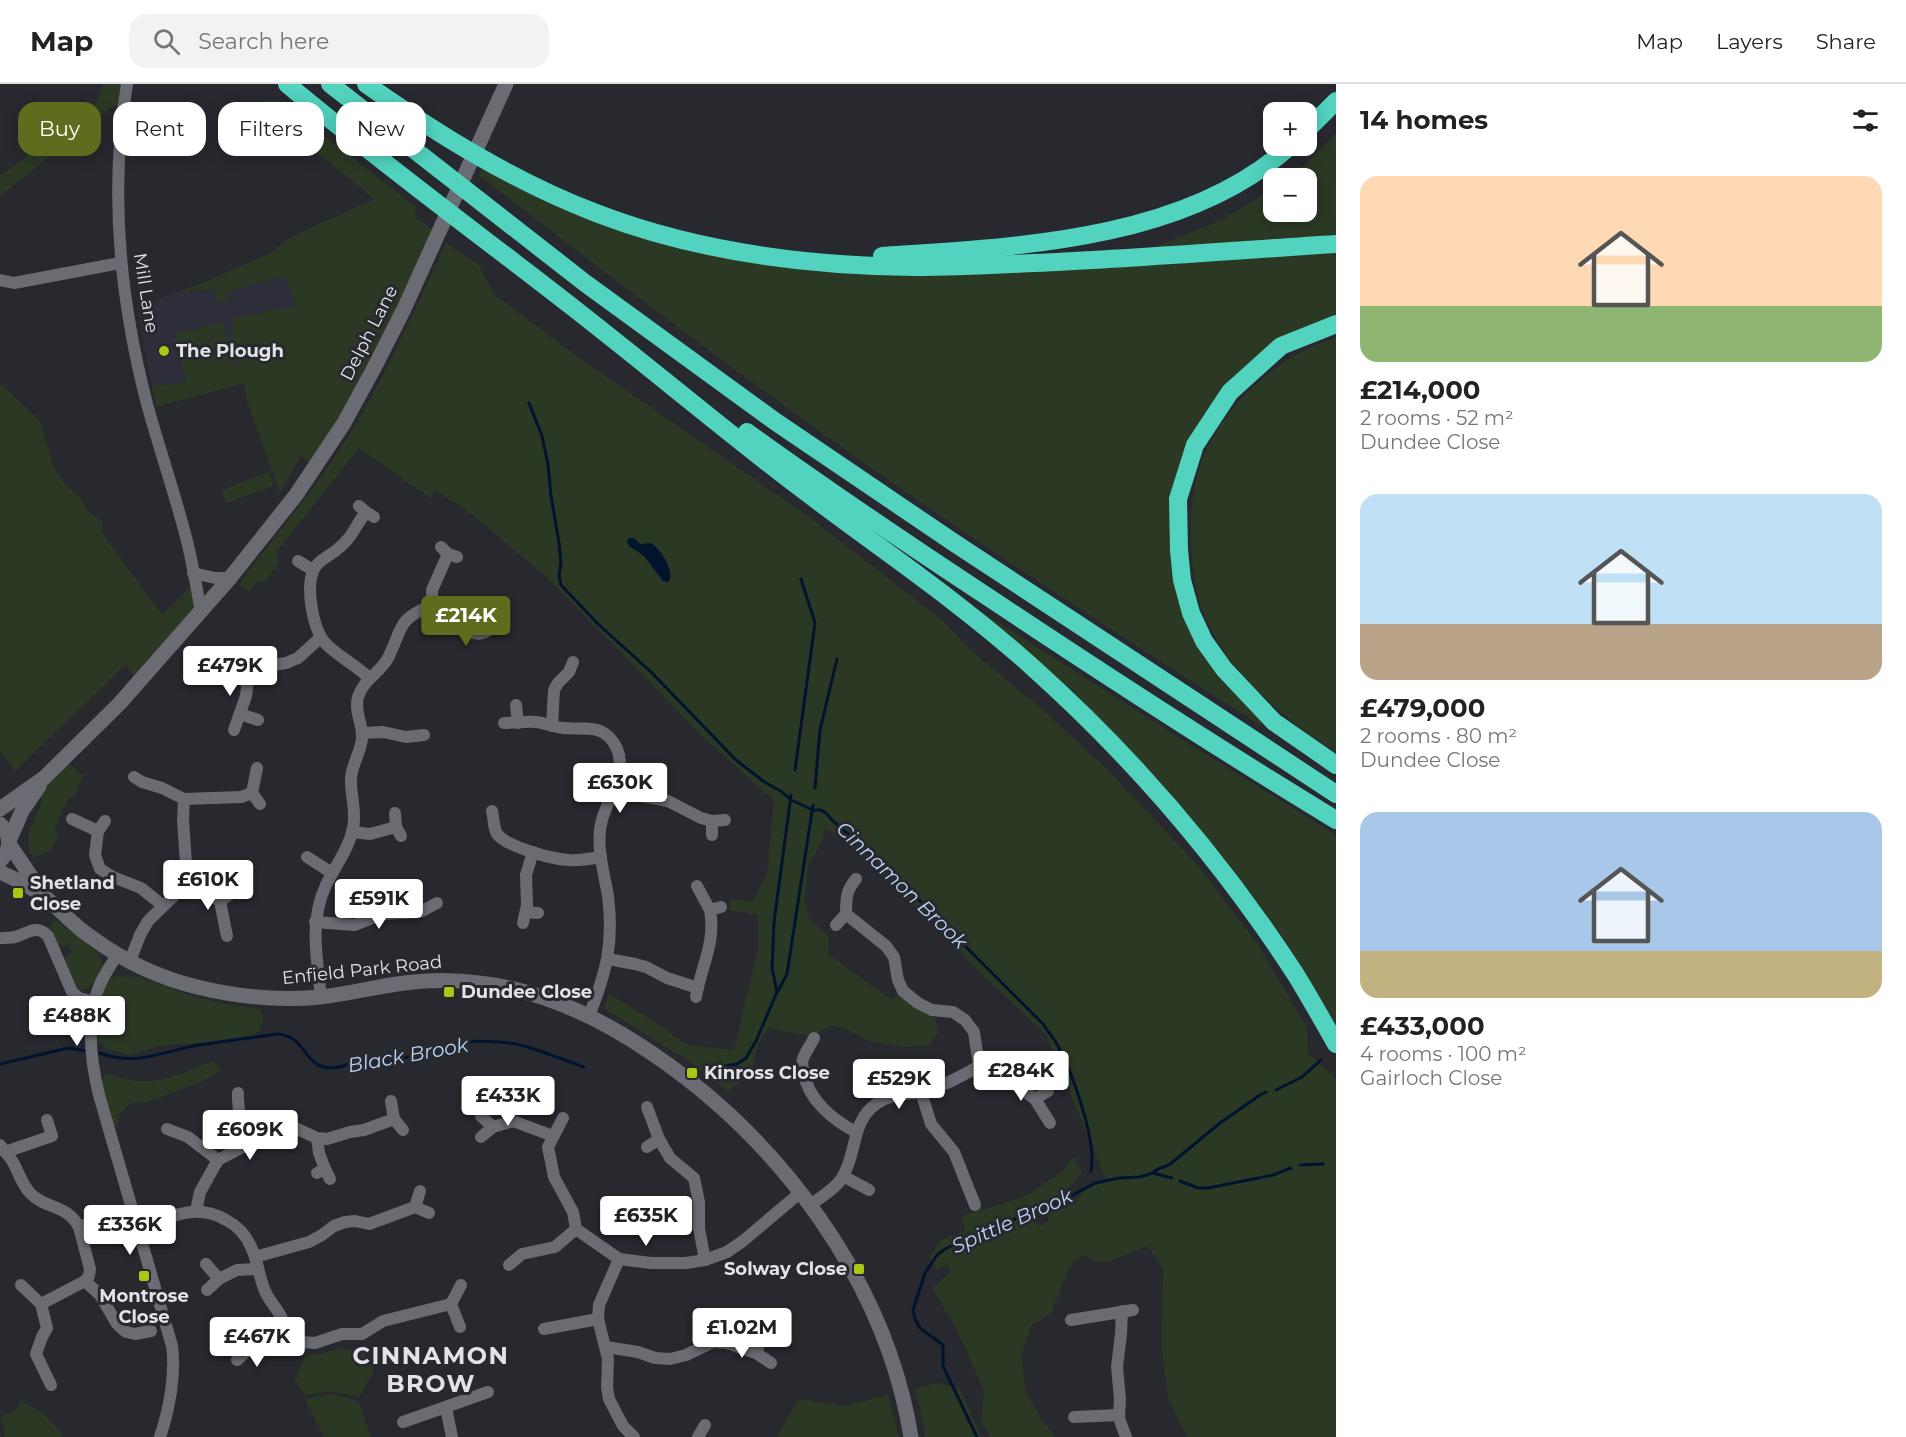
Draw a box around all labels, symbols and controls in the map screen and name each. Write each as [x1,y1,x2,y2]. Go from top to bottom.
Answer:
search box [129,14,549,68]
text: Map [30,24,93,58]
icon: search [150,25,183,58]
text: Search here [198,28,329,55]
text: Map [1636,29,1683,54]
text: Layers [1716,29,1783,54]
text: Share [1816,29,1876,54]
chip: Buy [18,102,101,156]
chip: Rent [113,102,206,156]
chip: Filters [218,102,324,156]
chip: New [336,102,426,156]
map controls [1263,102,1317,222]
button: + [1263,102,1317,156]
text: 14 homes [1360,104,1488,136]
icon: filters [1849,104,1882,137]
button: − [1263,168,1317,222]
icon: home [1567,215,1675,323]
street label: Mill Lane [129,251,163,335]
street label: Delph Lane [336,282,402,384]
place label: The Plough [176,340,284,362]
marker: The Plough [157,344,171,358]
text: £214,000 [1360,374,1481,406]
text: 2 rooms · 52 m² [1360,406,1514,430]
text: Dundee Close [1360,430,1500,454]
icon: home [1567,533,1675,641]
pin: £214K [424,596,508,647]
text: £214K [435,603,497,627]
pin: £479K [188,646,272,697]
text: £479K [197,653,263,677]
text: £479,000 [1360,692,1485,724]
text: 2 rooms · 80 m² [1360,724,1517,748]
text: Dundee Close [1360,748,1500,772]
pin: £630K [578,763,662,814]
text: £630K [587,770,653,794]
water label: Cinnamon Brook [832,816,973,954]
icon: home [1567,851,1675,959]
pin: £610K [166,860,250,911]
text: £610K [177,867,239,891]
place label: Shetland Close [30,872,115,915]
pin: £591K [337,879,421,930]
marker: Shetland Close [11,886,25,900]
text: £591K [349,886,409,910]
street label: Enfield Park Road [281,951,443,989]
place label: Dundee Close [461,981,592,1003]
marker: Dundee Close [442,985,456,999]
pin: £488K [35,996,119,1047]
text: £488K [43,1003,111,1027]
text: £433,000 [1360,1010,1485,1042]
water label: Black Brook [346,1032,471,1077]
text: 4 rooms · 100 m² [1360,1042,1527,1066]
pin: £284K [979,1051,1063,1102]
text: £284K [988,1058,1054,1082]
pin: £529K [857,1059,941,1110]
place label: Kinross Close [704,1062,830,1084]
marker: Kinross Close [685,1066,699,1080]
text: £529K [867,1066,931,1090]
text: Gairloch Close [1360,1066,1502,1090]
pin: £433K [466,1076,550,1127]
text: £433K [476,1083,540,1107]
pin: £609K [208,1110,292,1161]
text: £609K [217,1117,283,1141]
water label: Spittle Brook [948,1183,1077,1258]
pin: £635K [604,1196,688,1247]
text: £635K [614,1203,678,1227]
pin: £336K [88,1205,172,1256]
text: £336K [98,1212,162,1236]
place label: Solway Close [724,1258,847,1280]
marker: Solway Close [852,1262,866,1276]
marker: Montrose Close [137,1269,151,1283]
place label: Montrose Close [99,1285,189,1328]
pin: £1.02M [693,1308,791,1359]
text: £1.02M [707,1315,777,1339]
pin: £467K [215,1317,299,1368]
text: £467K [224,1324,290,1348]
district label: CINNAMON BROW [353,1341,509,1398]

